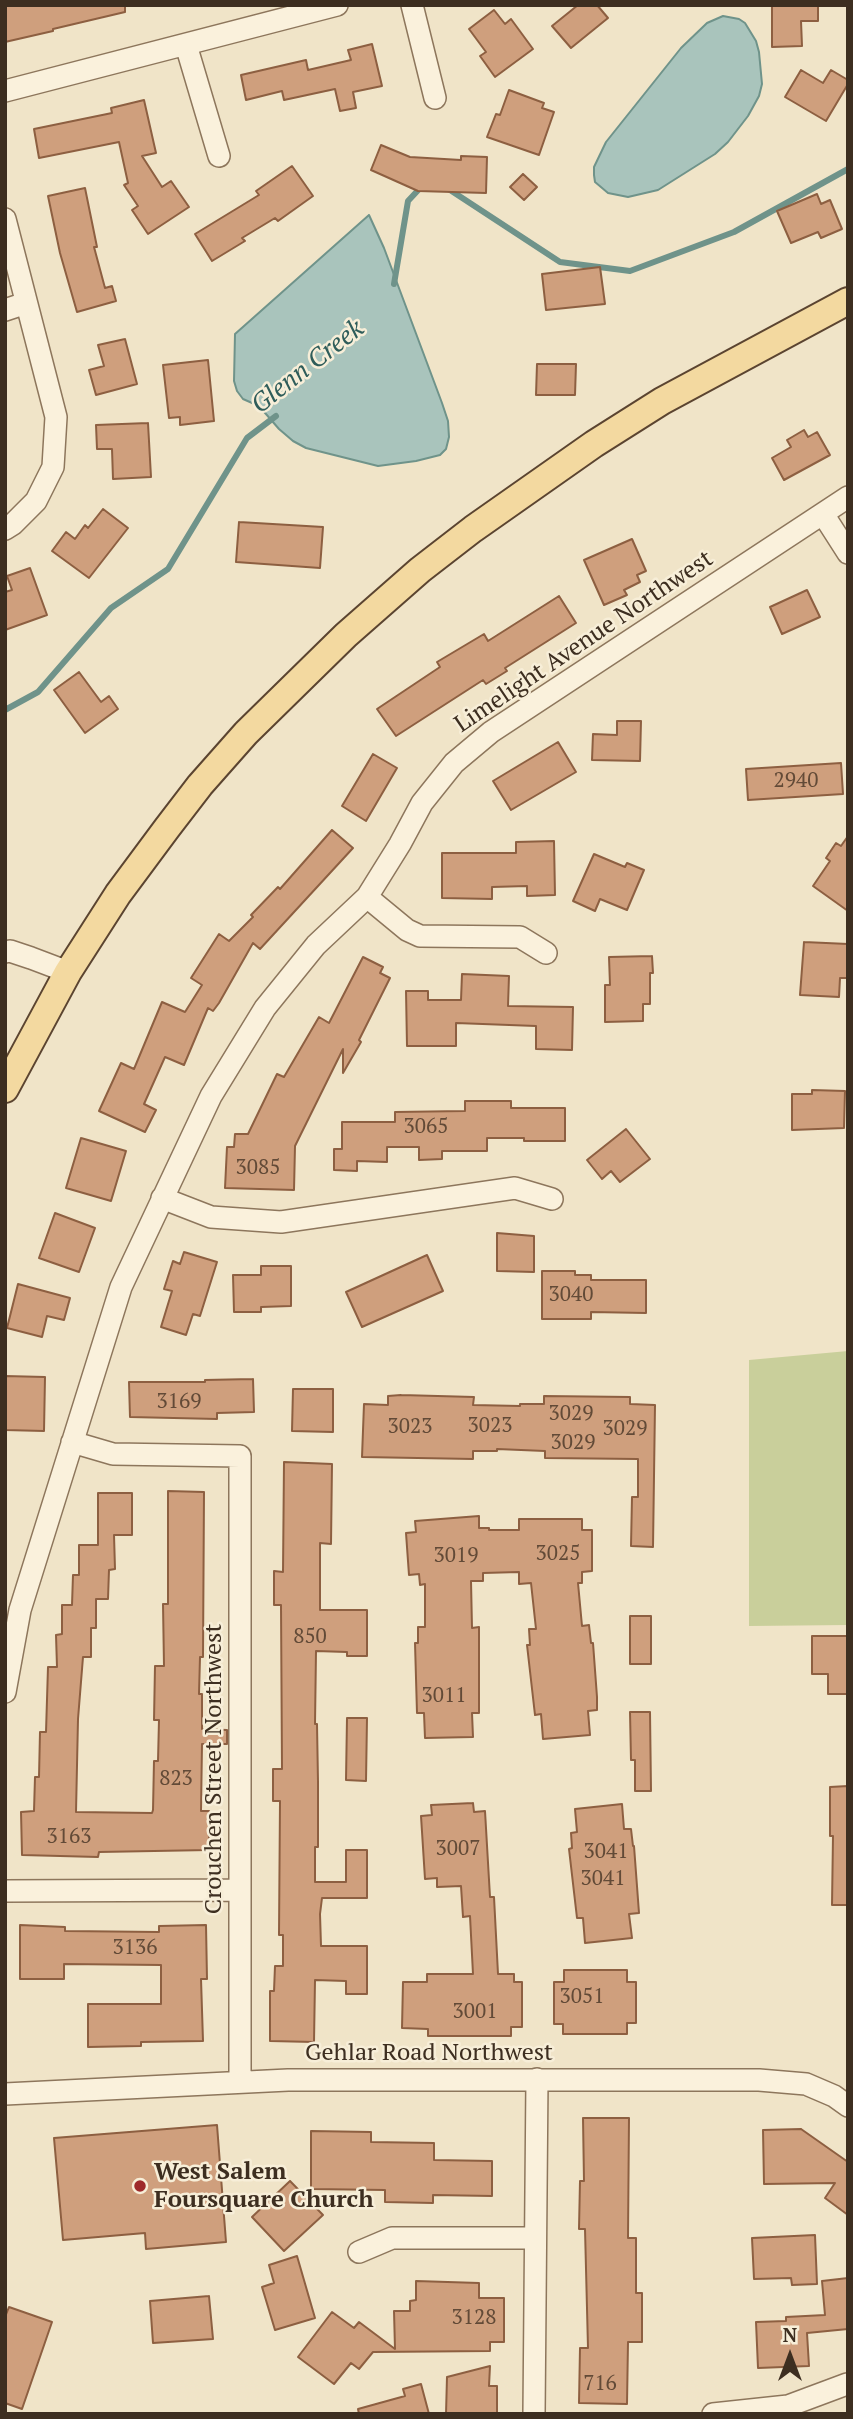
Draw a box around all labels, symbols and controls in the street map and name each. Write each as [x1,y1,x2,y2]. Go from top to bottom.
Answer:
water label: Glenn Creek [245,313,371,421]
street label: Limelight Avenue Northwest [449,545,719,739]
house number: 2940 [774,768,818,794]
house number: 3065 [404,1114,448,1140]
house number: 3085 [236,1155,280,1181]
house number: 3040 [549,1282,593,1308]
house number: 3169 [157,1389,201,1415]
house number: 3029 [549,1401,593,1427]
house number: 3023 [468,1413,512,1439]
house number: 3023 [388,1414,432,1440]
house number: 3029 [603,1416,647,1442]
house number: 3029 [551,1430,595,1456]
house number: 3025 [536,1541,580,1567]
house number: 3019 [434,1543,478,1569]
street label: Crouchen Street Northwest [200,1624,228,1914]
house number: 850 [293,1624,327,1650]
house number: 3011 [422,1683,466,1709]
house number: 823 [159,1766,193,1792]
house number: 3163 [47,1824,91,1850]
house number: 3007 [436,1836,480,1862]
house number: 3041 [584,1839,628,1865]
house number: 3041 [581,1866,625,1892]
house number: 3136 [113,1935,157,1961]
house number: 3051 [560,1984,604,2010]
house number: 3001 [453,1999,497,2025]
street label: Gehlar Road Northwest [305,2039,553,2067]
place label: West Salem Foursquare Church [154,2158,374,2214]
marker: West Salem Foursquare Church [132,2178,148,2194]
house number: 3128 [452,2305,496,2331]
north arrow [755,2321,825,2391]
text: N [783,2322,797,2347]
house number: 716 [583,2371,617,2397]

